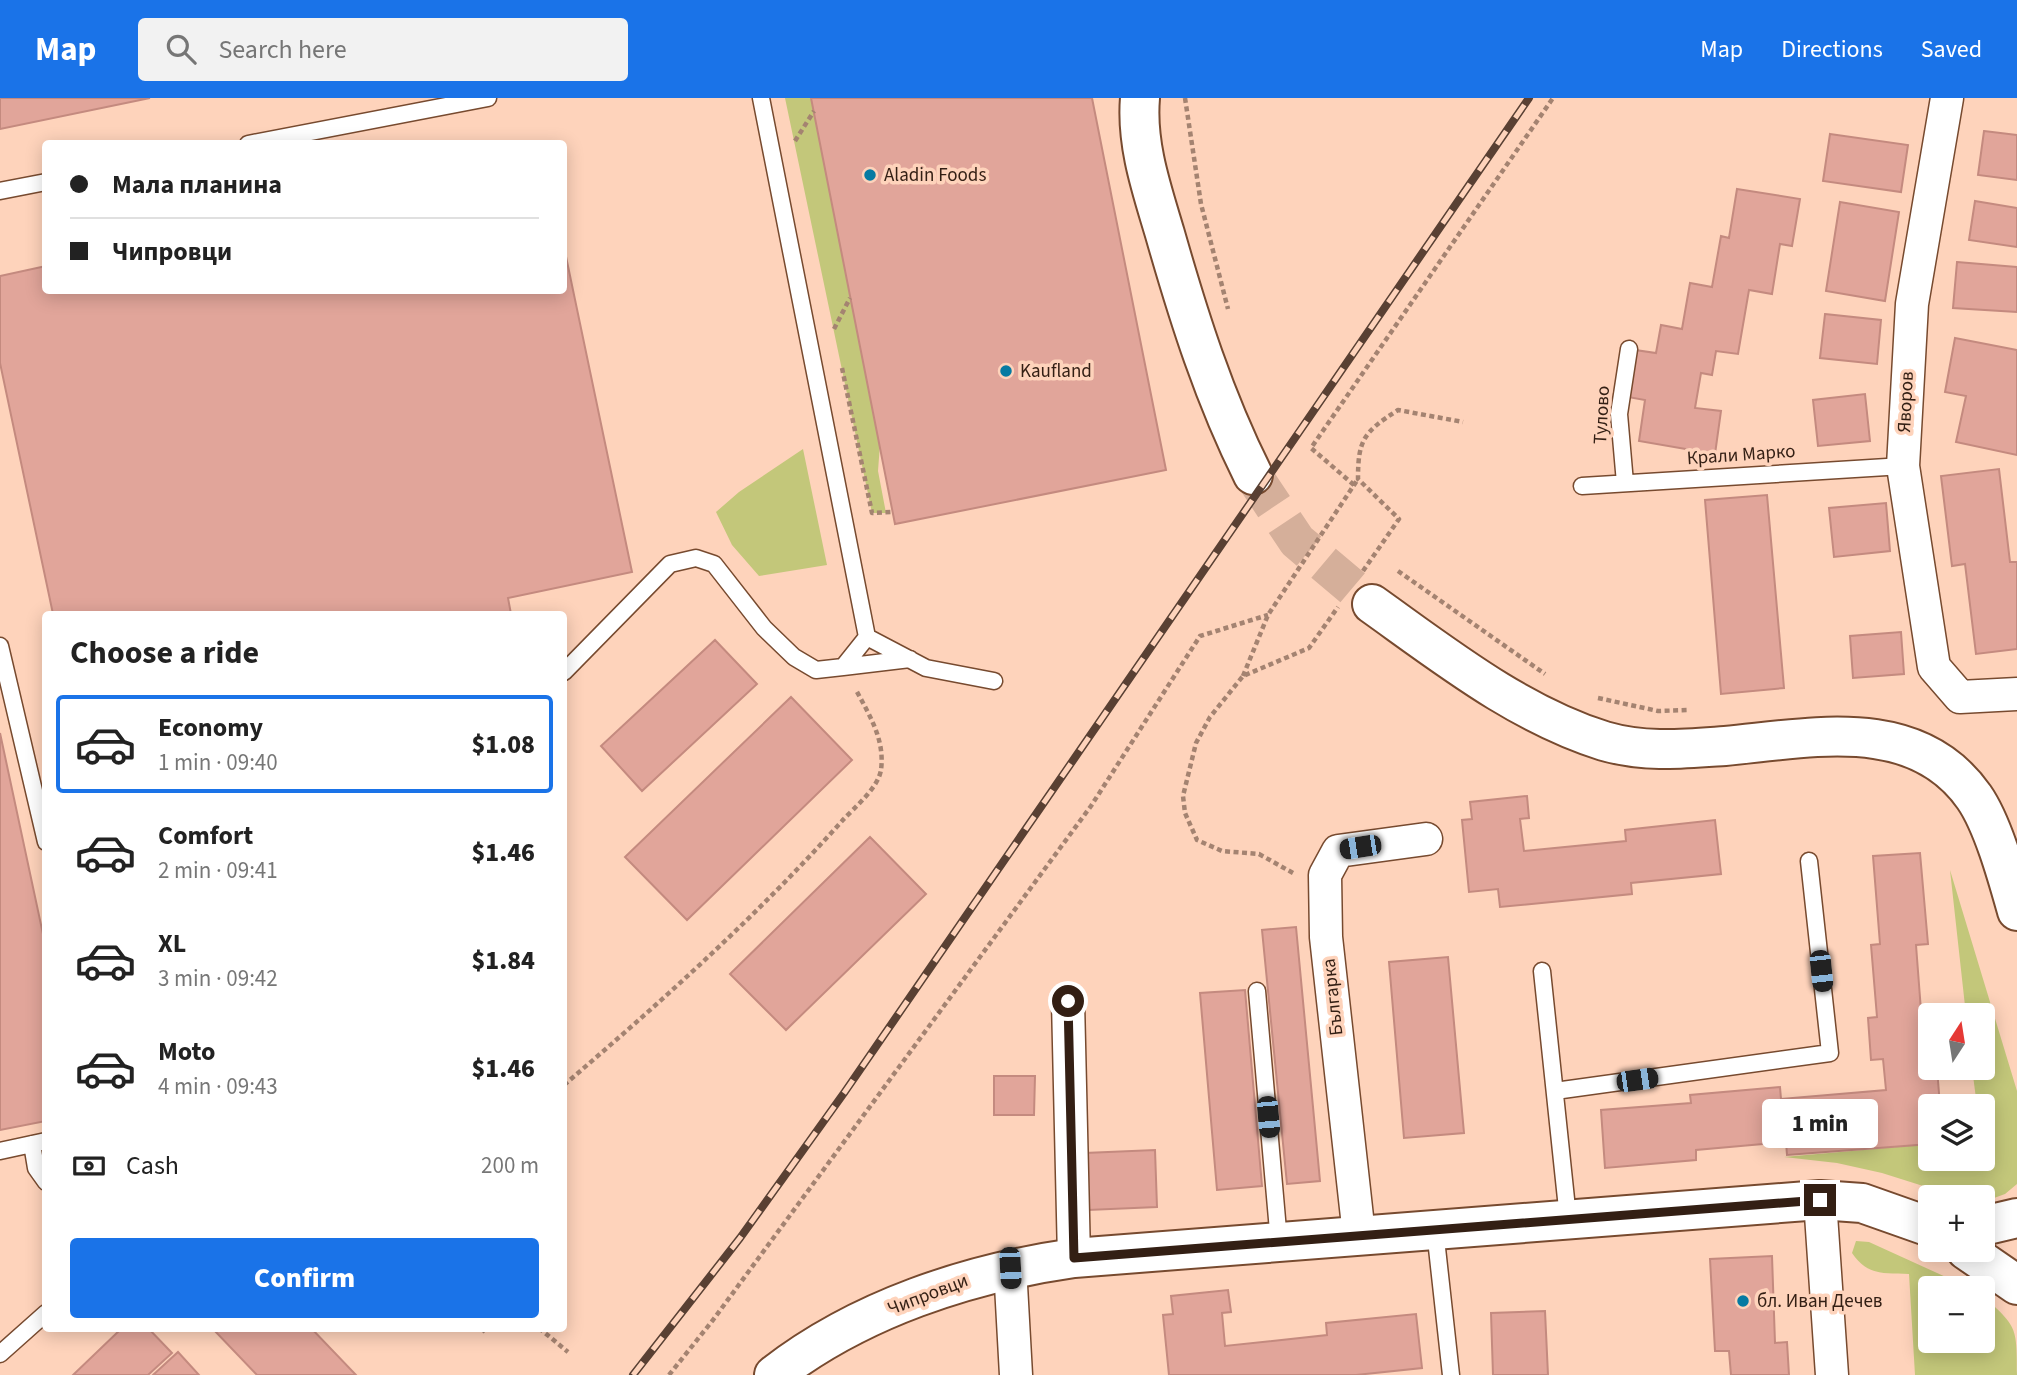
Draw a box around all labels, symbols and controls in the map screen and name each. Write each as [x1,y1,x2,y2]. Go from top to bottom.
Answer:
search box [138,18,628,81]
text: Map [35,26,96,73]
icon: search [162,30,200,68]
text: Search here [218,31,347,68]
text: Map [1700,32,1743,67]
text: Directions [1781,32,1883,67]
text: Saved [1921,32,1982,67]
place label: Aladin Foods [884,162,986,189]
text: Мала планина [112,166,282,203]
marker: Aladin Foods [862,167,878,183]
text: Чипровци [112,233,232,270]
place label: Kaufland [1020,358,1092,385]
marker: Kaufland [998,363,1014,379]
street label: Яворов [1891,371,1921,433]
street label: Тулово [1587,385,1617,445]
street label: Крали Марко [1686,438,1796,472]
text: Choose a ride [70,630,259,676]
text: Economy [158,709,263,746]
icon: car [74,713,137,776]
text: $1.08 [471,726,535,763]
text: 1 min · 09:40 [158,746,278,779]
text: Comfort [158,817,253,854]
icon: car [74,821,137,884]
car [1338,833,1383,861]
text: $1.46 [471,834,535,871]
text: 2 min · 09:41 [158,854,278,887]
text: XL [158,925,186,962]
icon: car [74,929,137,992]
text: $1.84 [471,942,535,979]
car [1809,949,1834,993]
street label: Българка [1316,957,1350,1037]
text: 3 min · 09:42 [158,962,278,995]
route start [1052,985,1084,1017]
north arrow [1918,1003,1995,1080]
map controls [1918,1003,1995,1353]
text: Moto [158,1033,215,1070]
icon: car [74,1037,137,1100]
text: $1.46 [471,1050,535,1087]
car [1615,1067,1660,1093]
text: 4 min · 09:43 [158,1070,278,1103]
button: layers [1918,1094,1995,1171]
car [1256,1095,1281,1139]
callout: 1 min [1762,1098,1878,1148]
text: 1 min [1792,1107,1848,1140]
icon: cash [70,1147,108,1185]
text: Cash [126,1147,179,1184]
text: 200 m [481,1149,539,1182]
route end [1804,1184,1836,1216]
button: + [1918,1185,1995,1262]
button: Confirm [70,1238,539,1318]
car [999,1246,1022,1290]
street label: Чипровци [884,1267,972,1323]
button: − [1918,1276,1995,1353]
place label: бл. Иван Дечев [1757,1288,1882,1315]
marker: бл. Иван Дечев [1735,1293,1751,1309]

